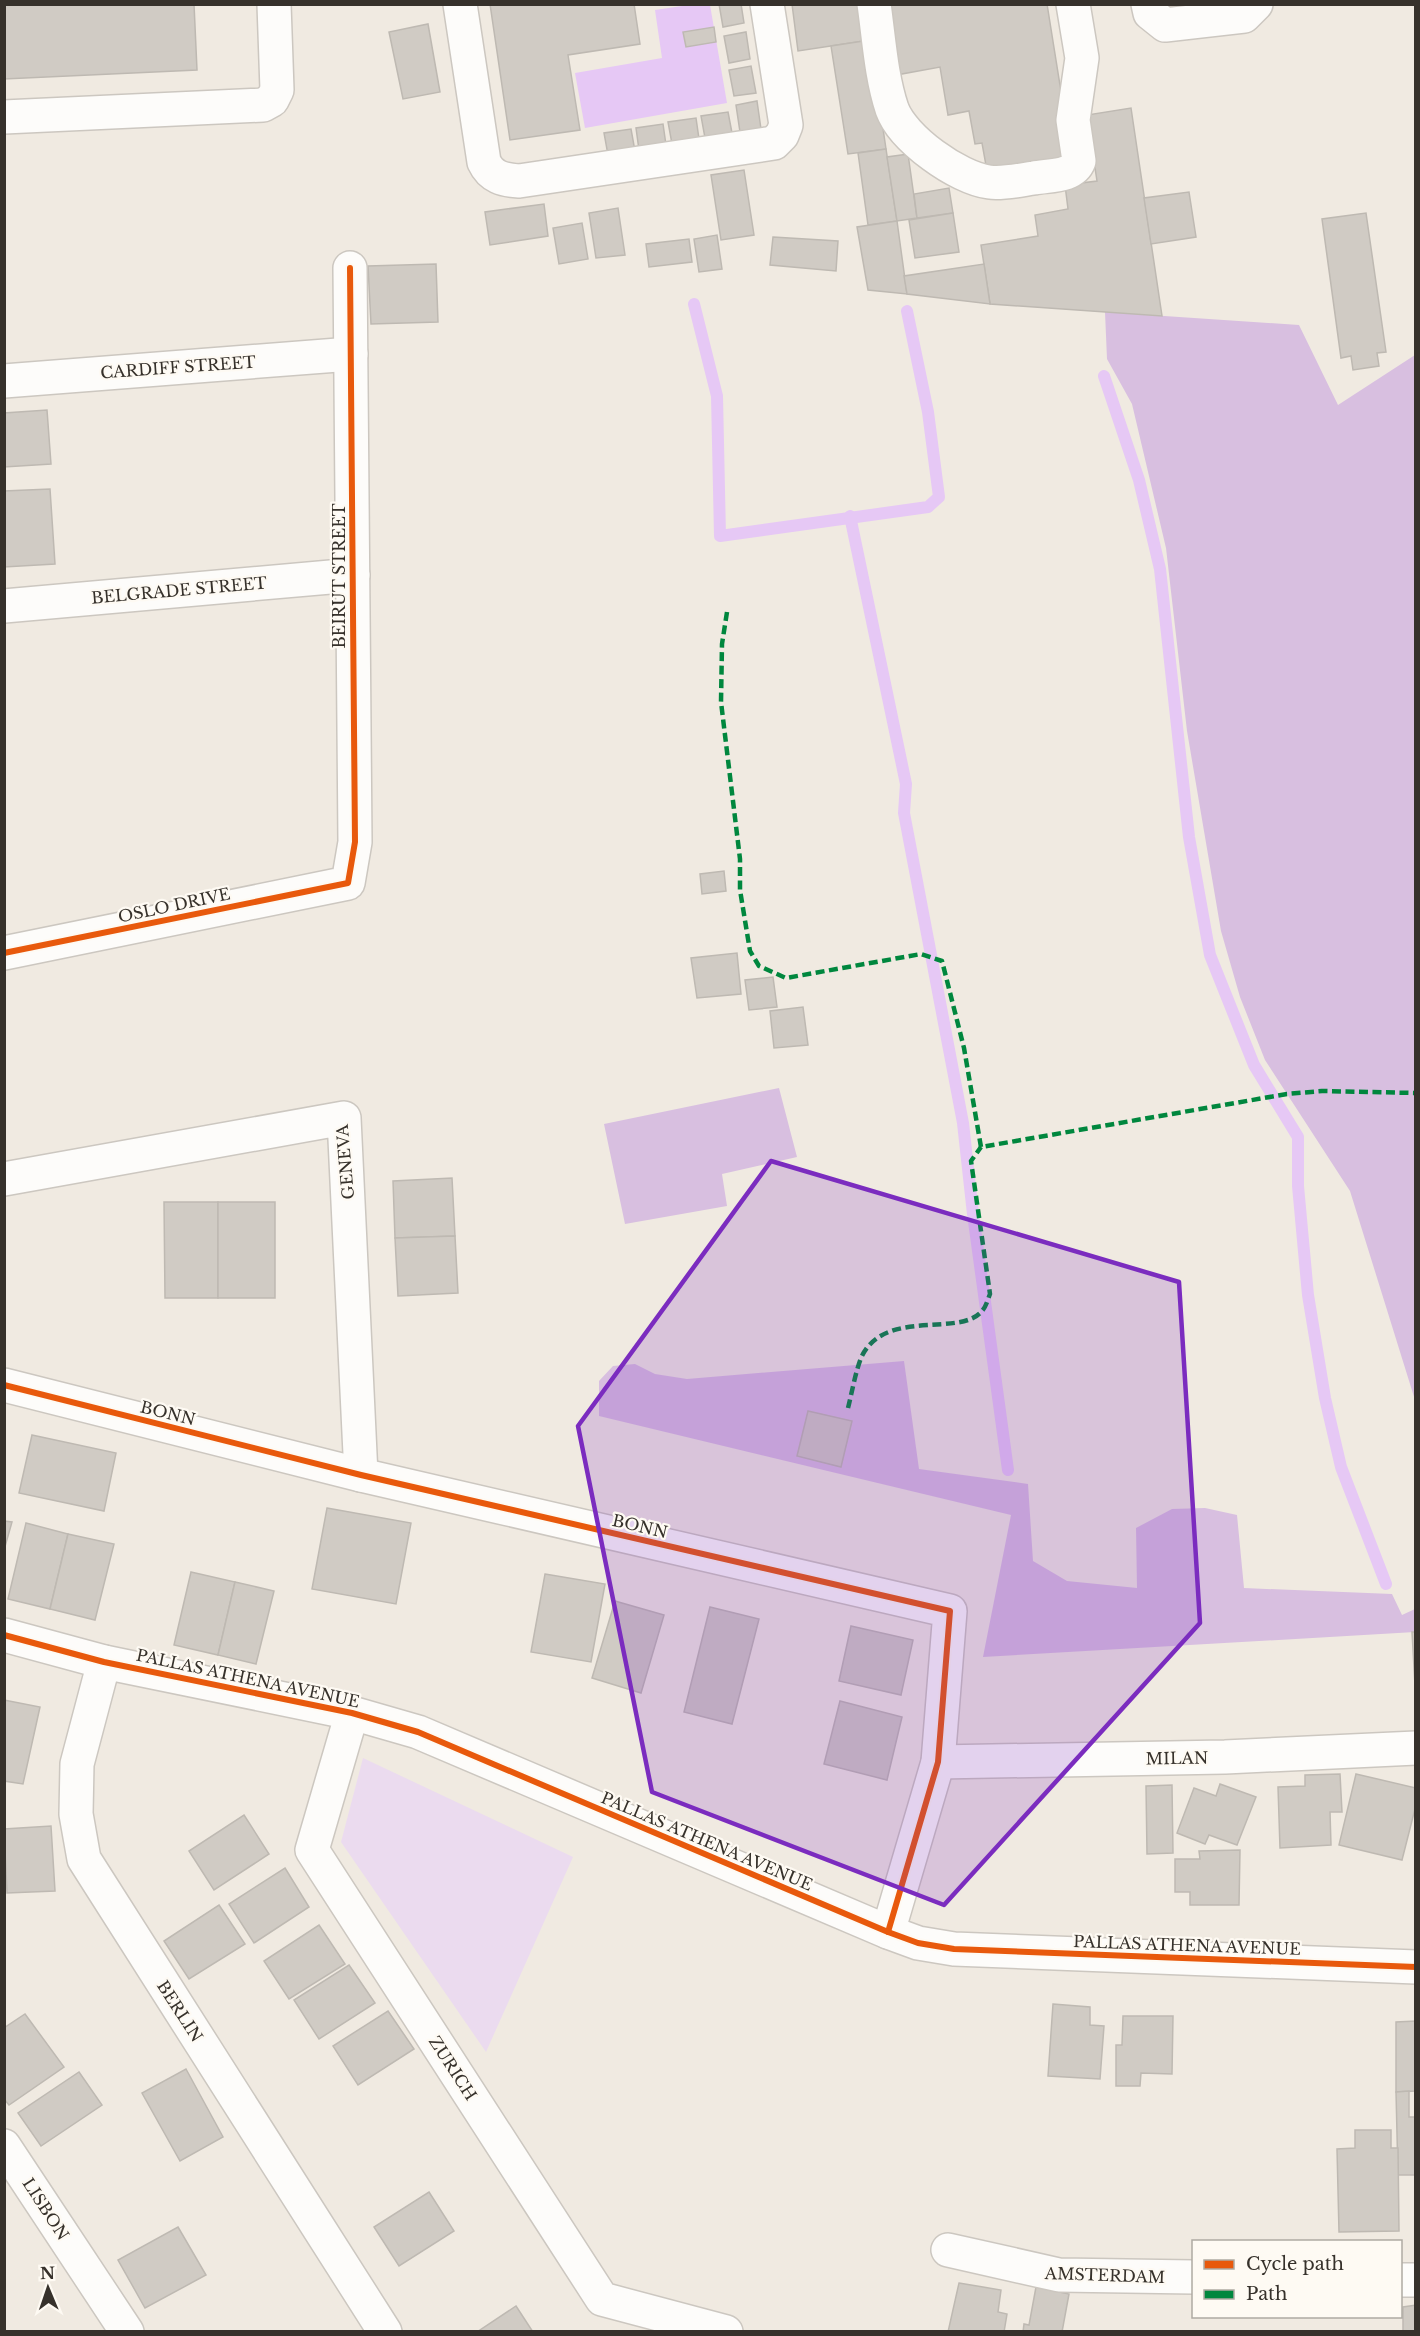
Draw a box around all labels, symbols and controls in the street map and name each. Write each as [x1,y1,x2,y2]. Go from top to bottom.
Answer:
street label: CARDIFF STREET [100,352,256,382]
street label: BEIRUT STREET [329,503,349,649]
street label: BELGRADE STREET [90,572,268,608]
street label: OSLO DRIVE [116,883,232,927]
street label: GENEVA [332,1123,358,1200]
street label: BONN [138,1397,198,1429]
street label: BONN [610,1510,670,1542]
street label: PALLAS ATHENA AVENUE [135,1645,361,1711]
street label: MILAN [1146,1747,1208,1769]
street label: PALLAS ATHENA AVENUE [598,1787,816,1895]
street label: PALLAS ATHENA AVENUE [1073,1931,1301,1959]
street label: BERLIN [153,1977,207,2045]
street label: ZURICH [425,2032,481,2104]
street label: LISBON [18,2174,74,2244]
legend [1192,2240,1402,2318]
text: Cycle path [1246,2253,1344,2275]
north arrow [18,2258,78,2318]
text: N [40,2263,55,2283]
street label: AMSTERDAM [1043,2263,1166,2287]
text: Path [1246,2283,1287,2305]

